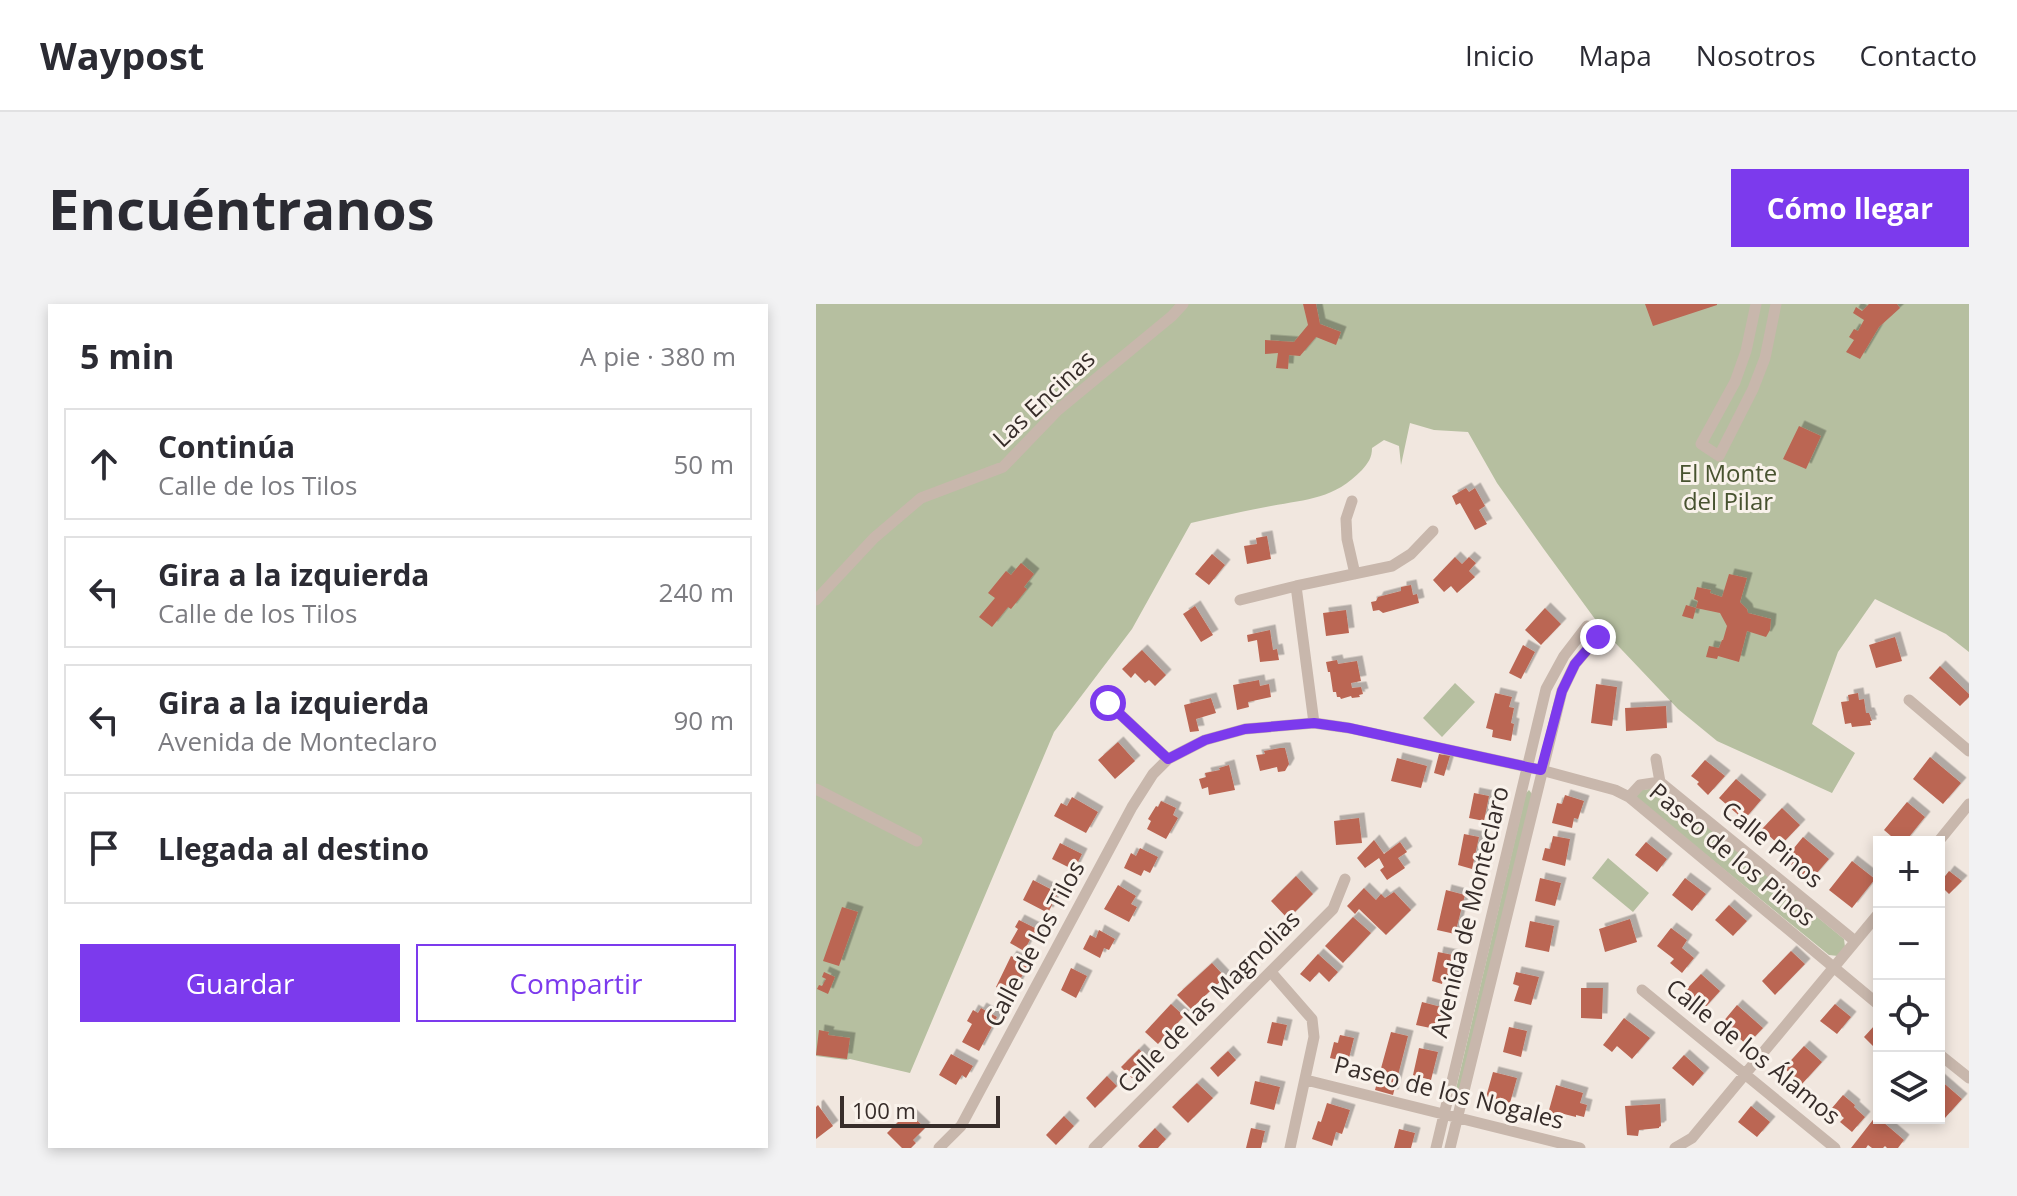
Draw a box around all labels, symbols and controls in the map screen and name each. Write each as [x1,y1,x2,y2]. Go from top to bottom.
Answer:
text: Waypost [40,29,204,81]
text: Inicio [1465,36,1534,74]
text: Mapa [1578,36,1652,74]
text: Nosotros [1696,36,1816,74]
text: Contacto [1860,36,1977,74]
button: Cómo llegar [1731,169,1969,247]
text: Encuéntranos [48,170,435,246]
text: 5 min [80,333,174,379]
text: A pie · 380 m [580,338,736,374]
street label: Las Encinas [985,342,1101,454]
text: Continúa [158,426,295,467]
icon: ahead [82,442,126,486]
text: 50 m [673,446,734,482]
park label: El Monte del Pilar [1679,456,1777,517]
text: Calle de los Tilos [158,467,357,503]
text: Gira a la izquierda [158,554,430,595]
icon: left [82,570,126,614]
text: 240 m [659,574,734,610]
text: Calle de los Tilos [158,595,357,631]
route end [1580,619,1616,655]
text: Gira a la izquierda [158,682,430,723]
route start [1090,685,1126,721]
icon: left [82,698,126,742]
text: 90 m [673,702,734,738]
text: Avenida de Monteclaro [158,723,437,759]
street label: Paseo de los Pinos [1643,775,1823,933]
street label: Avenida de Monteclaro [1421,782,1516,1041]
street label: Calle Pinos [1715,793,1830,895]
icon: arrive [82,826,126,870]
text: Llegada al destino [158,828,429,869]
map controls [1873,836,1945,1124]
button: + [1873,836,1945,908]
street label: Calle de los Tilos [976,854,1091,1032]
street label: Calle de las Magnolias [1109,902,1306,1099]
button: − [1873,908,1945,980]
button: Guardar [80,944,400,1022]
button: Compartir [416,944,736,1022]
street label: Calle de los Álamos [1660,970,1848,1131]
button: locate [1873,980,1945,1052]
street label: Paseo de los Nogales [1331,1047,1568,1136]
button: layers [1873,1052,1945,1124]
scale bar [840,1092,1000,1128]
text: 100 m [852,1095,916,1125]

